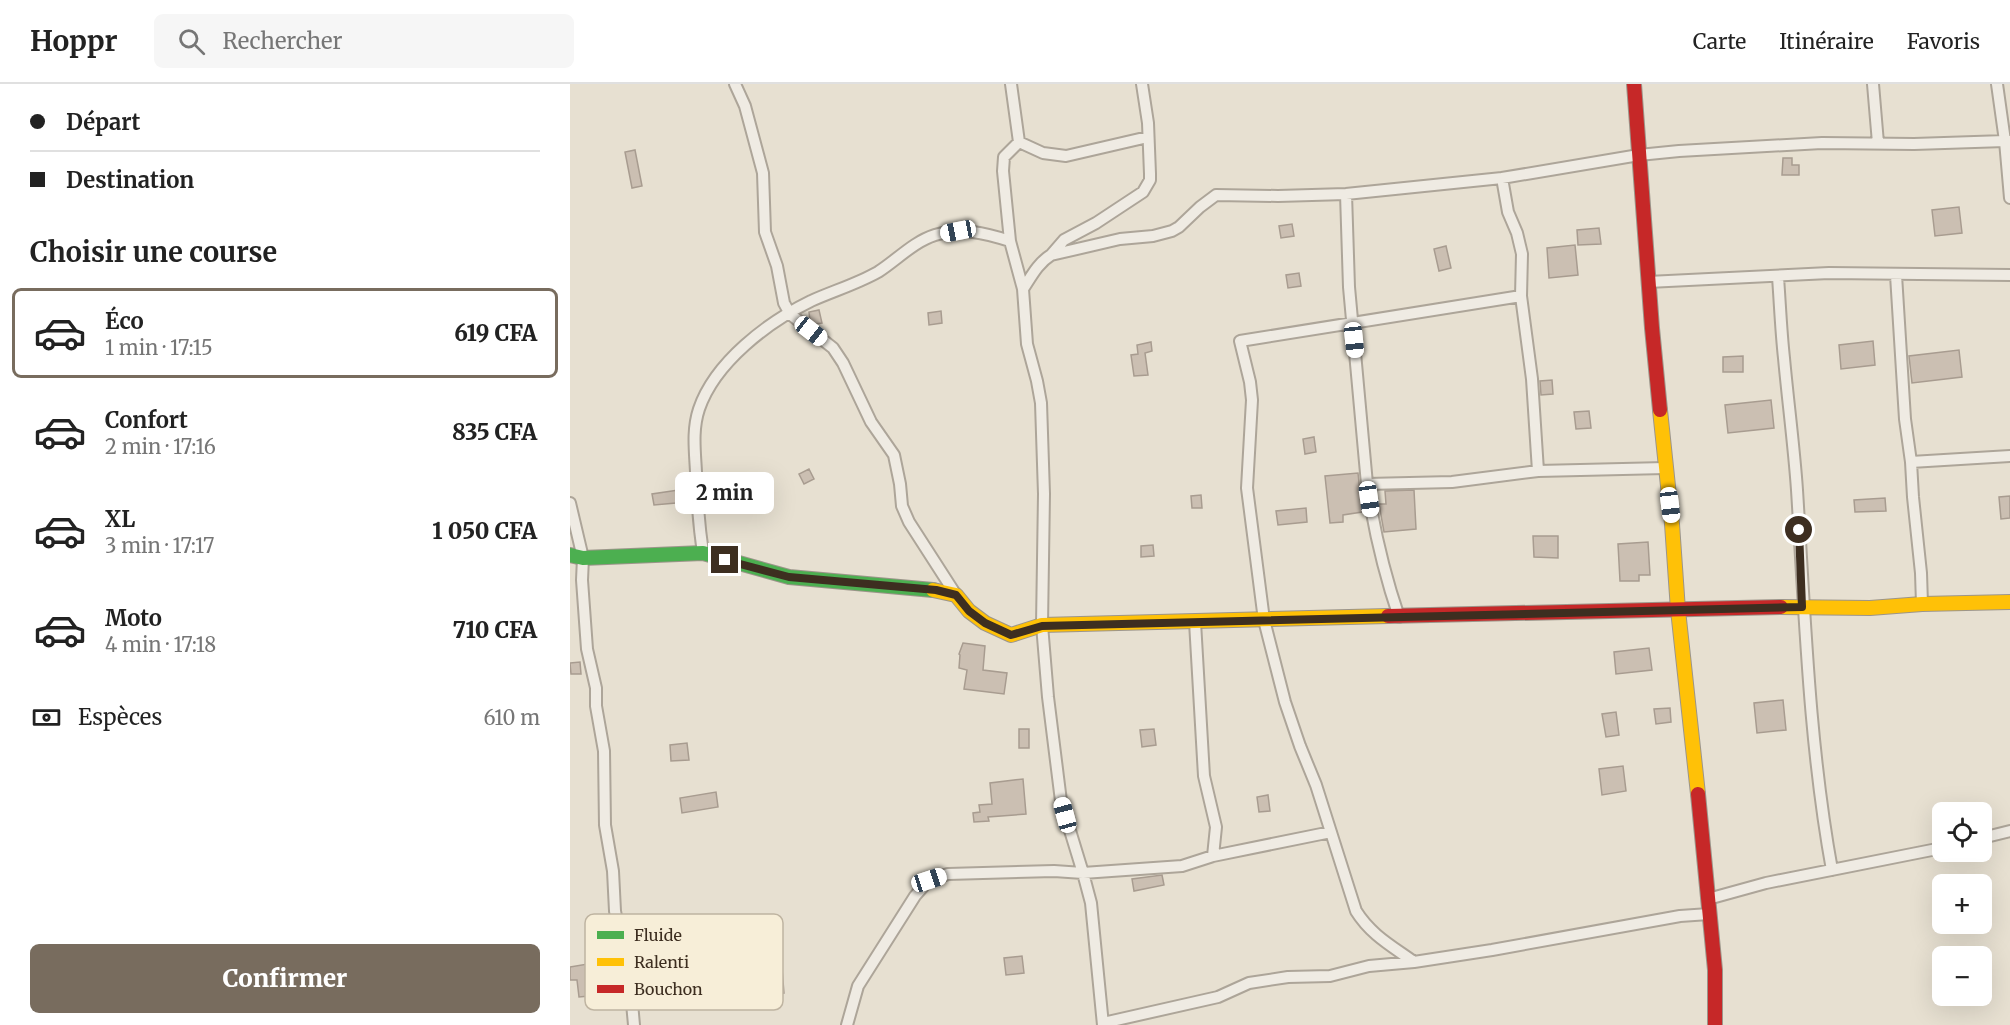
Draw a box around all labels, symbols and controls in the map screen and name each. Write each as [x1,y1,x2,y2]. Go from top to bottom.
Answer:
search box [154,14,574,68]
text: Hoppr [30,23,118,59]
icon: search [175,25,208,58]
text: Rechercher [223,27,342,55]
text: Carte [1693,28,1746,55]
text: Itinéraire [1779,28,1874,55]
text: Favoris [1907,28,1980,55]
text: Départ [66,108,140,136]
text: Destination [66,166,194,194]
car [939,219,977,243]
text: Choisir une course [30,235,277,269]
icon: car [33,306,87,360]
text: Éco [105,307,144,335]
car [791,313,831,349]
text: 619 CFA [454,319,537,347]
car [1343,321,1365,359]
text: 1 min · 17:15 [105,335,213,360]
icon: car [33,405,87,459]
text: Confort [105,406,188,434]
text: 835 CFA [452,418,537,446]
text: 2 min · 17:16 [105,434,216,459]
callout: 2 min [676,473,774,515]
text: 2 min [696,480,753,505]
car [1358,480,1380,518]
car [1659,486,1681,524]
icon: car [33,504,87,558]
text: XL [105,505,135,533]
route start [1785,516,1812,543]
text: 1 050 CFA [432,517,537,545]
text: 3 min · 17:17 [105,533,214,558]
route end [711,546,738,573]
icon: car [33,603,87,657]
text: Moto [105,604,162,632]
text: 710 CFA [453,616,537,644]
text: 4 min · 17:18 [105,632,216,657]
icon: cash [30,701,63,734]
text: Espèces [78,703,162,731]
text: 610 m [484,705,540,730]
car [1052,795,1078,835]
map controls [1932,802,1992,1006]
button: locate [1932,802,1992,862]
car [909,866,949,894]
button: + [1932,874,1992,934]
legend [585,914,783,1010]
text: Fluide [634,925,682,945]
button: Confirmer [30,944,540,1013]
button: − [1932,946,1992,1006]
text: Ralenti [634,952,689,972]
text: Bouchon [634,979,703,999]

